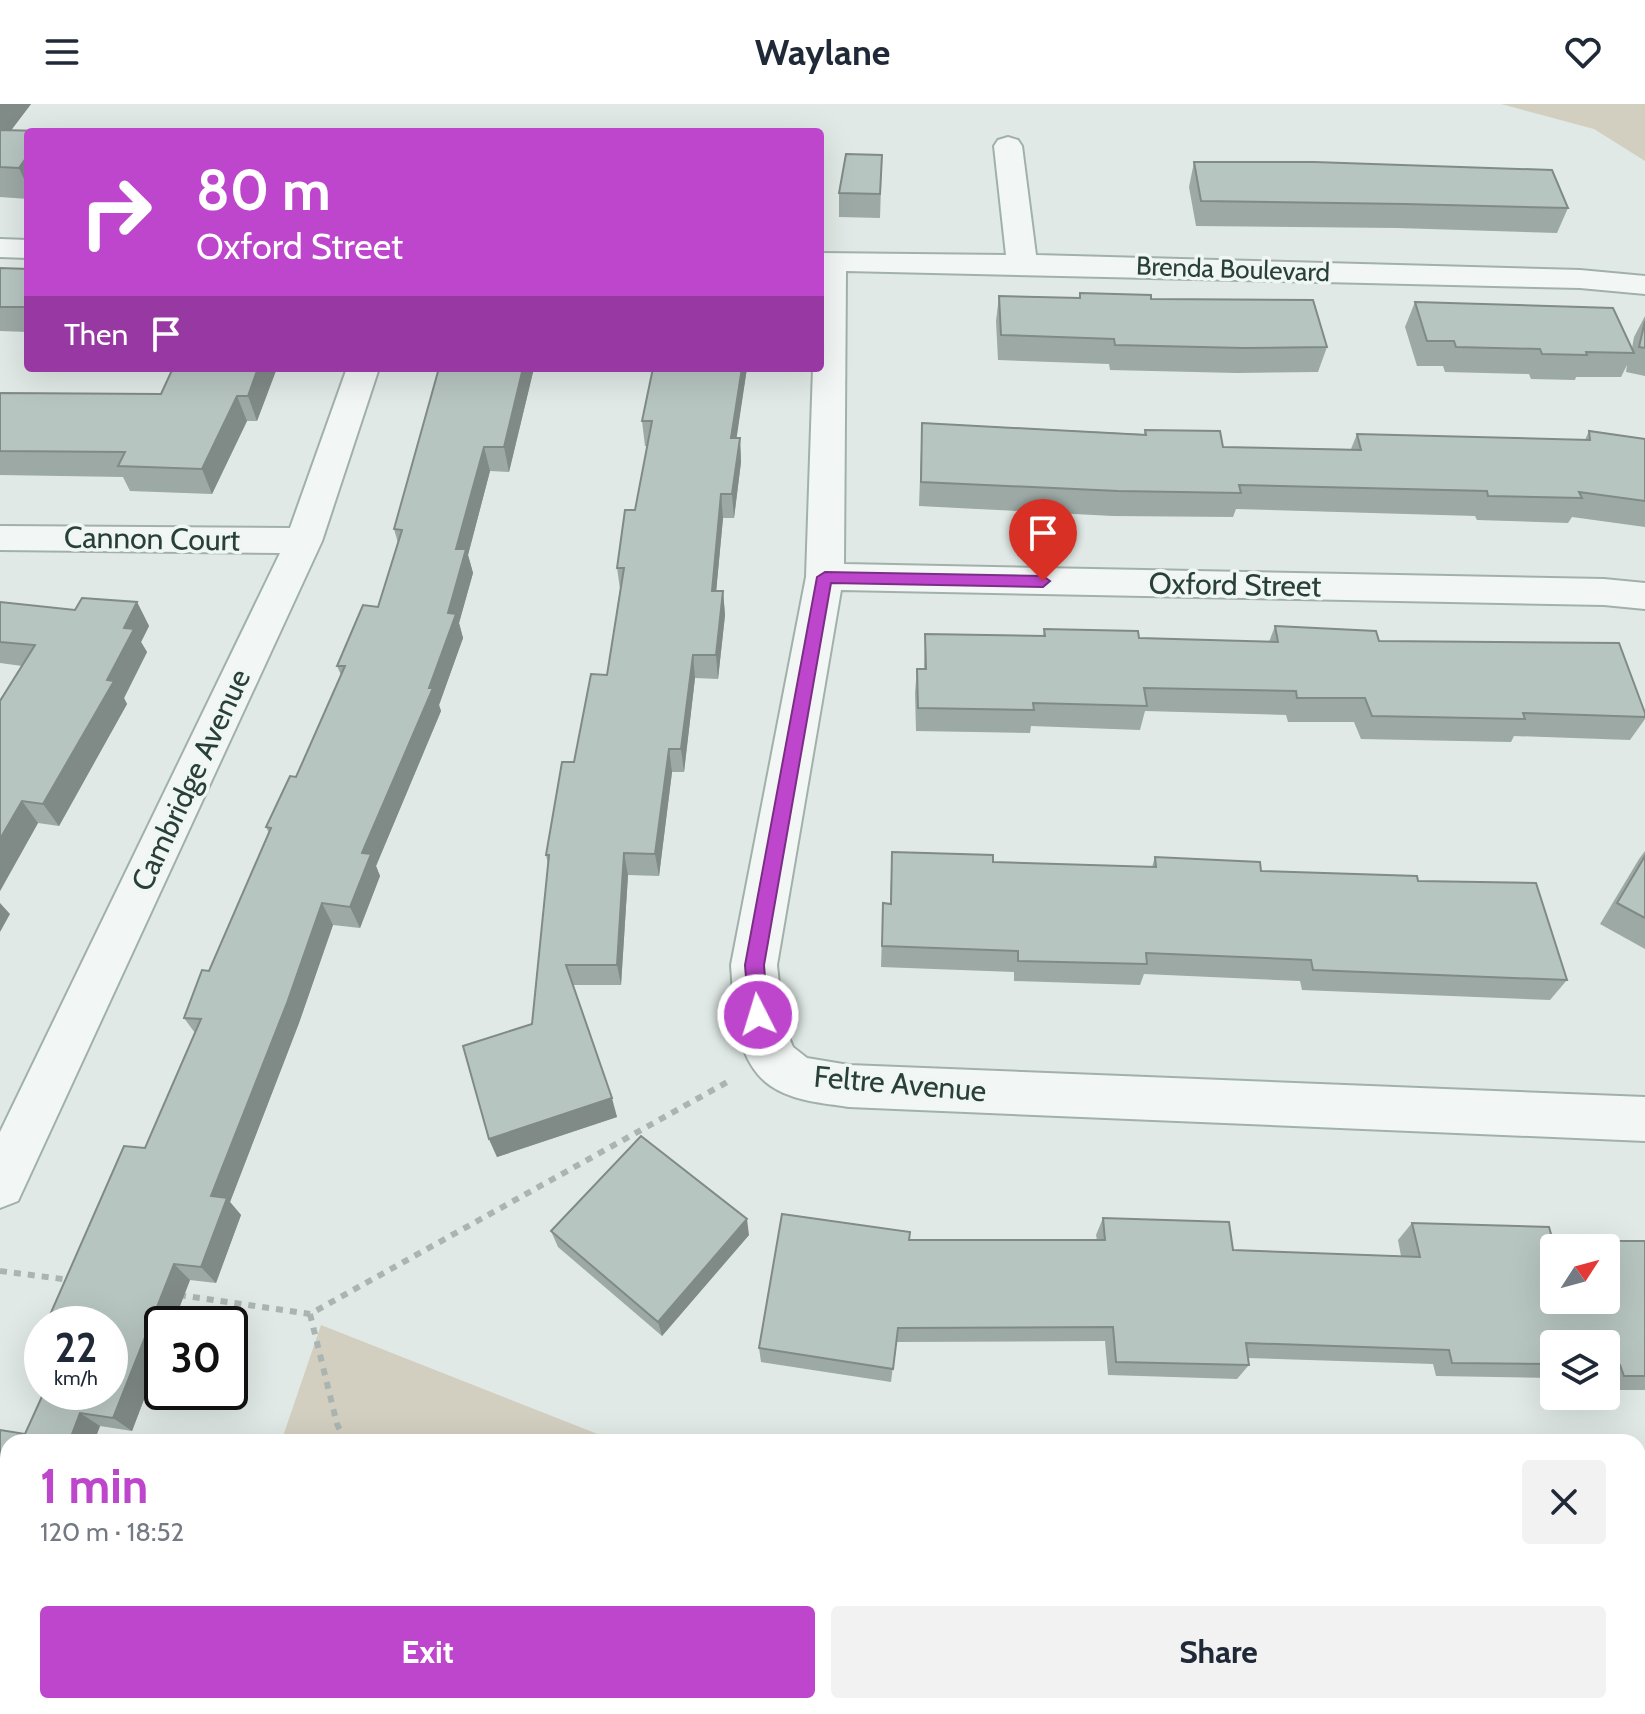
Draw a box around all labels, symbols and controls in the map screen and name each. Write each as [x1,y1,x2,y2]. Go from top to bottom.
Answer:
icon: menu [40,30,84,74]
text: Waylane [755,30,890,74]
icon: heart [1561,30,1605,74]
text: 80 m [196,156,331,224]
icon: right [64,160,168,264]
text: Oxford Street [196,224,403,268]
street label: Brenda Boulevard [1136,250,1330,288]
icon: arrive [144,312,188,356]
text: Then [64,316,128,353]
pin [1009,499,1077,581]
icon: arrive [1021,511,1065,555]
street label: Cannon Court [64,518,240,559]
street label: Oxford Street [1148,564,1322,605]
street label: Cambridge Avenue [123,663,258,897]
position arrow [716,973,800,1057]
street label: Feltre Avenue [812,1058,988,1109]
north arrow [1540,1234,1620,1314]
map controls [1540,1234,1620,1410]
speed limit sign: 30 [144,1306,248,1410]
text: 22 [55,1323,97,1372]
button: layers [1540,1330,1620,1410]
text: km/h [54,1366,98,1390]
text: 1 min [40,1457,148,1515]
button: close [1522,1460,1606,1544]
text: 120 m · 18:52 [40,1516,184,1548]
button: Exit [40,1606,815,1698]
button: Share [831,1606,1606,1698]

